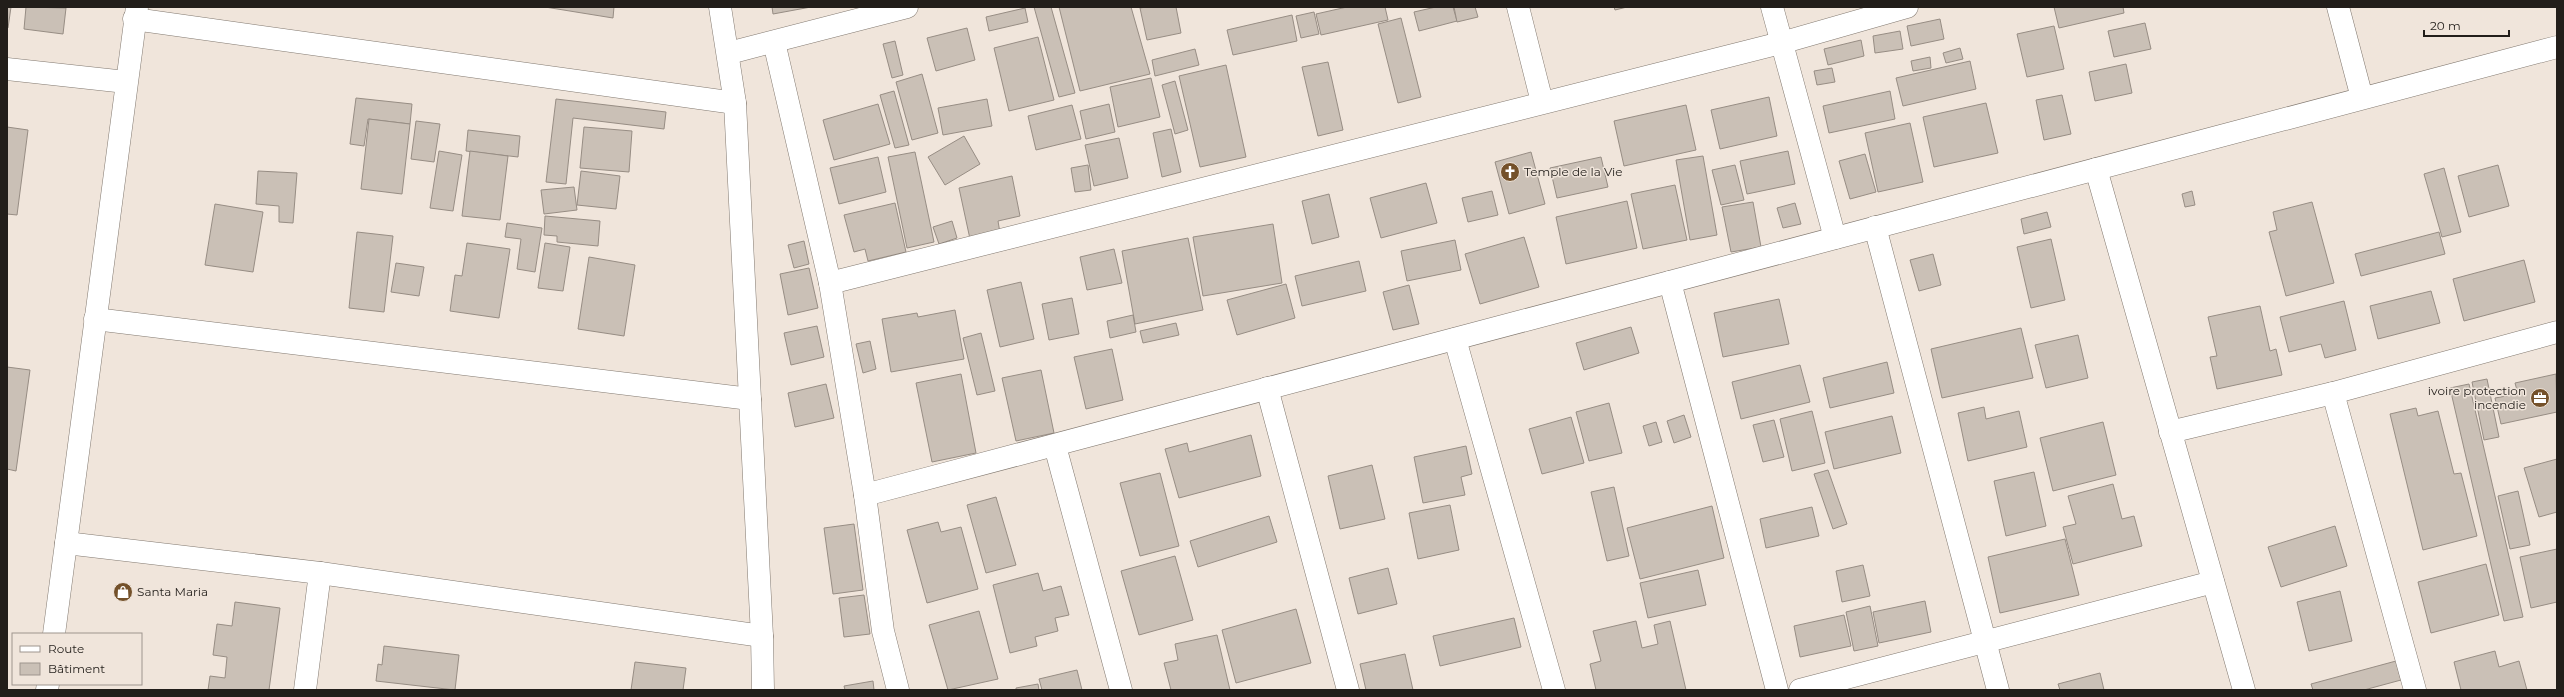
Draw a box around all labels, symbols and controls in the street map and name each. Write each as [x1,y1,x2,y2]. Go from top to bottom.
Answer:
scale bar [2424,12,2509,38]
text: 20 m [2430,18,2461,33]
church icon: Temple de la Vie [1499,161,1521,183]
place label: Temple de la Vie [1524,164,1623,179]
place label: ivoire protection incendie [2428,383,2526,412]
office icon: ivoire protection incendie [2529,387,2551,409]
shop icon: Santa Maria [112,581,134,603]
place label: Santa Maria [137,584,208,599]
legend [12,633,142,685]
text: Route [48,641,84,656]
text: Bâtiment [48,661,105,676]

